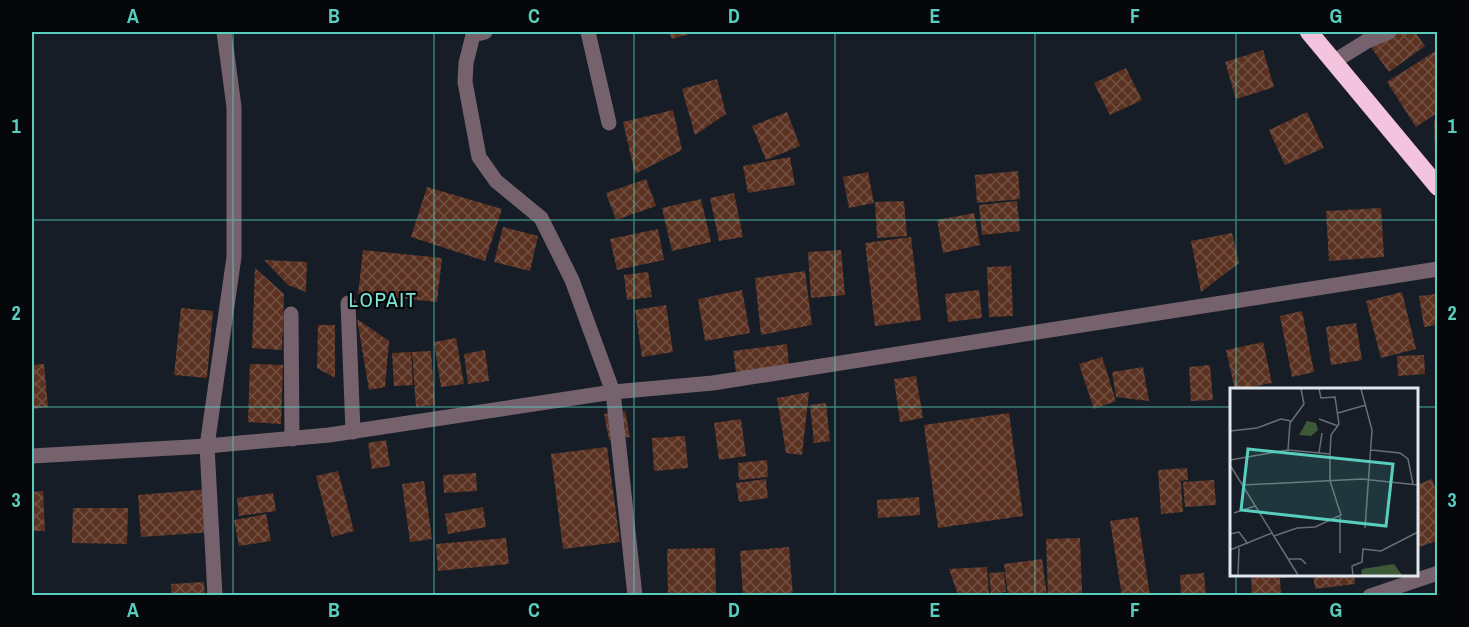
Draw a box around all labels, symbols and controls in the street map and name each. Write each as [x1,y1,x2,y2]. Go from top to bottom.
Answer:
text: A [127,2,139,29]
text: B [328,2,340,29]
text: C [528,2,540,29]
text: D [728,2,740,29]
text: E [930,2,941,29]
text: F [1130,2,1140,29]
text: G [1330,2,1342,29]
text: 1 [11,112,21,139]
text: 1 [1447,112,1457,139]
district label: LOPAIT [349,285,418,314]
text: 2 [11,299,21,326]
text: 2 [1447,299,1457,326]
inset map [1230,388,1418,576]
text: 3 [11,486,21,513]
text: 3 [1447,486,1457,513]
text: A [127,596,139,623]
text: B [328,596,340,623]
text: C [528,596,540,623]
text: D [728,596,740,623]
text: E [930,596,941,623]
text: F [1130,596,1140,623]
text: G [1330,596,1342,623]

